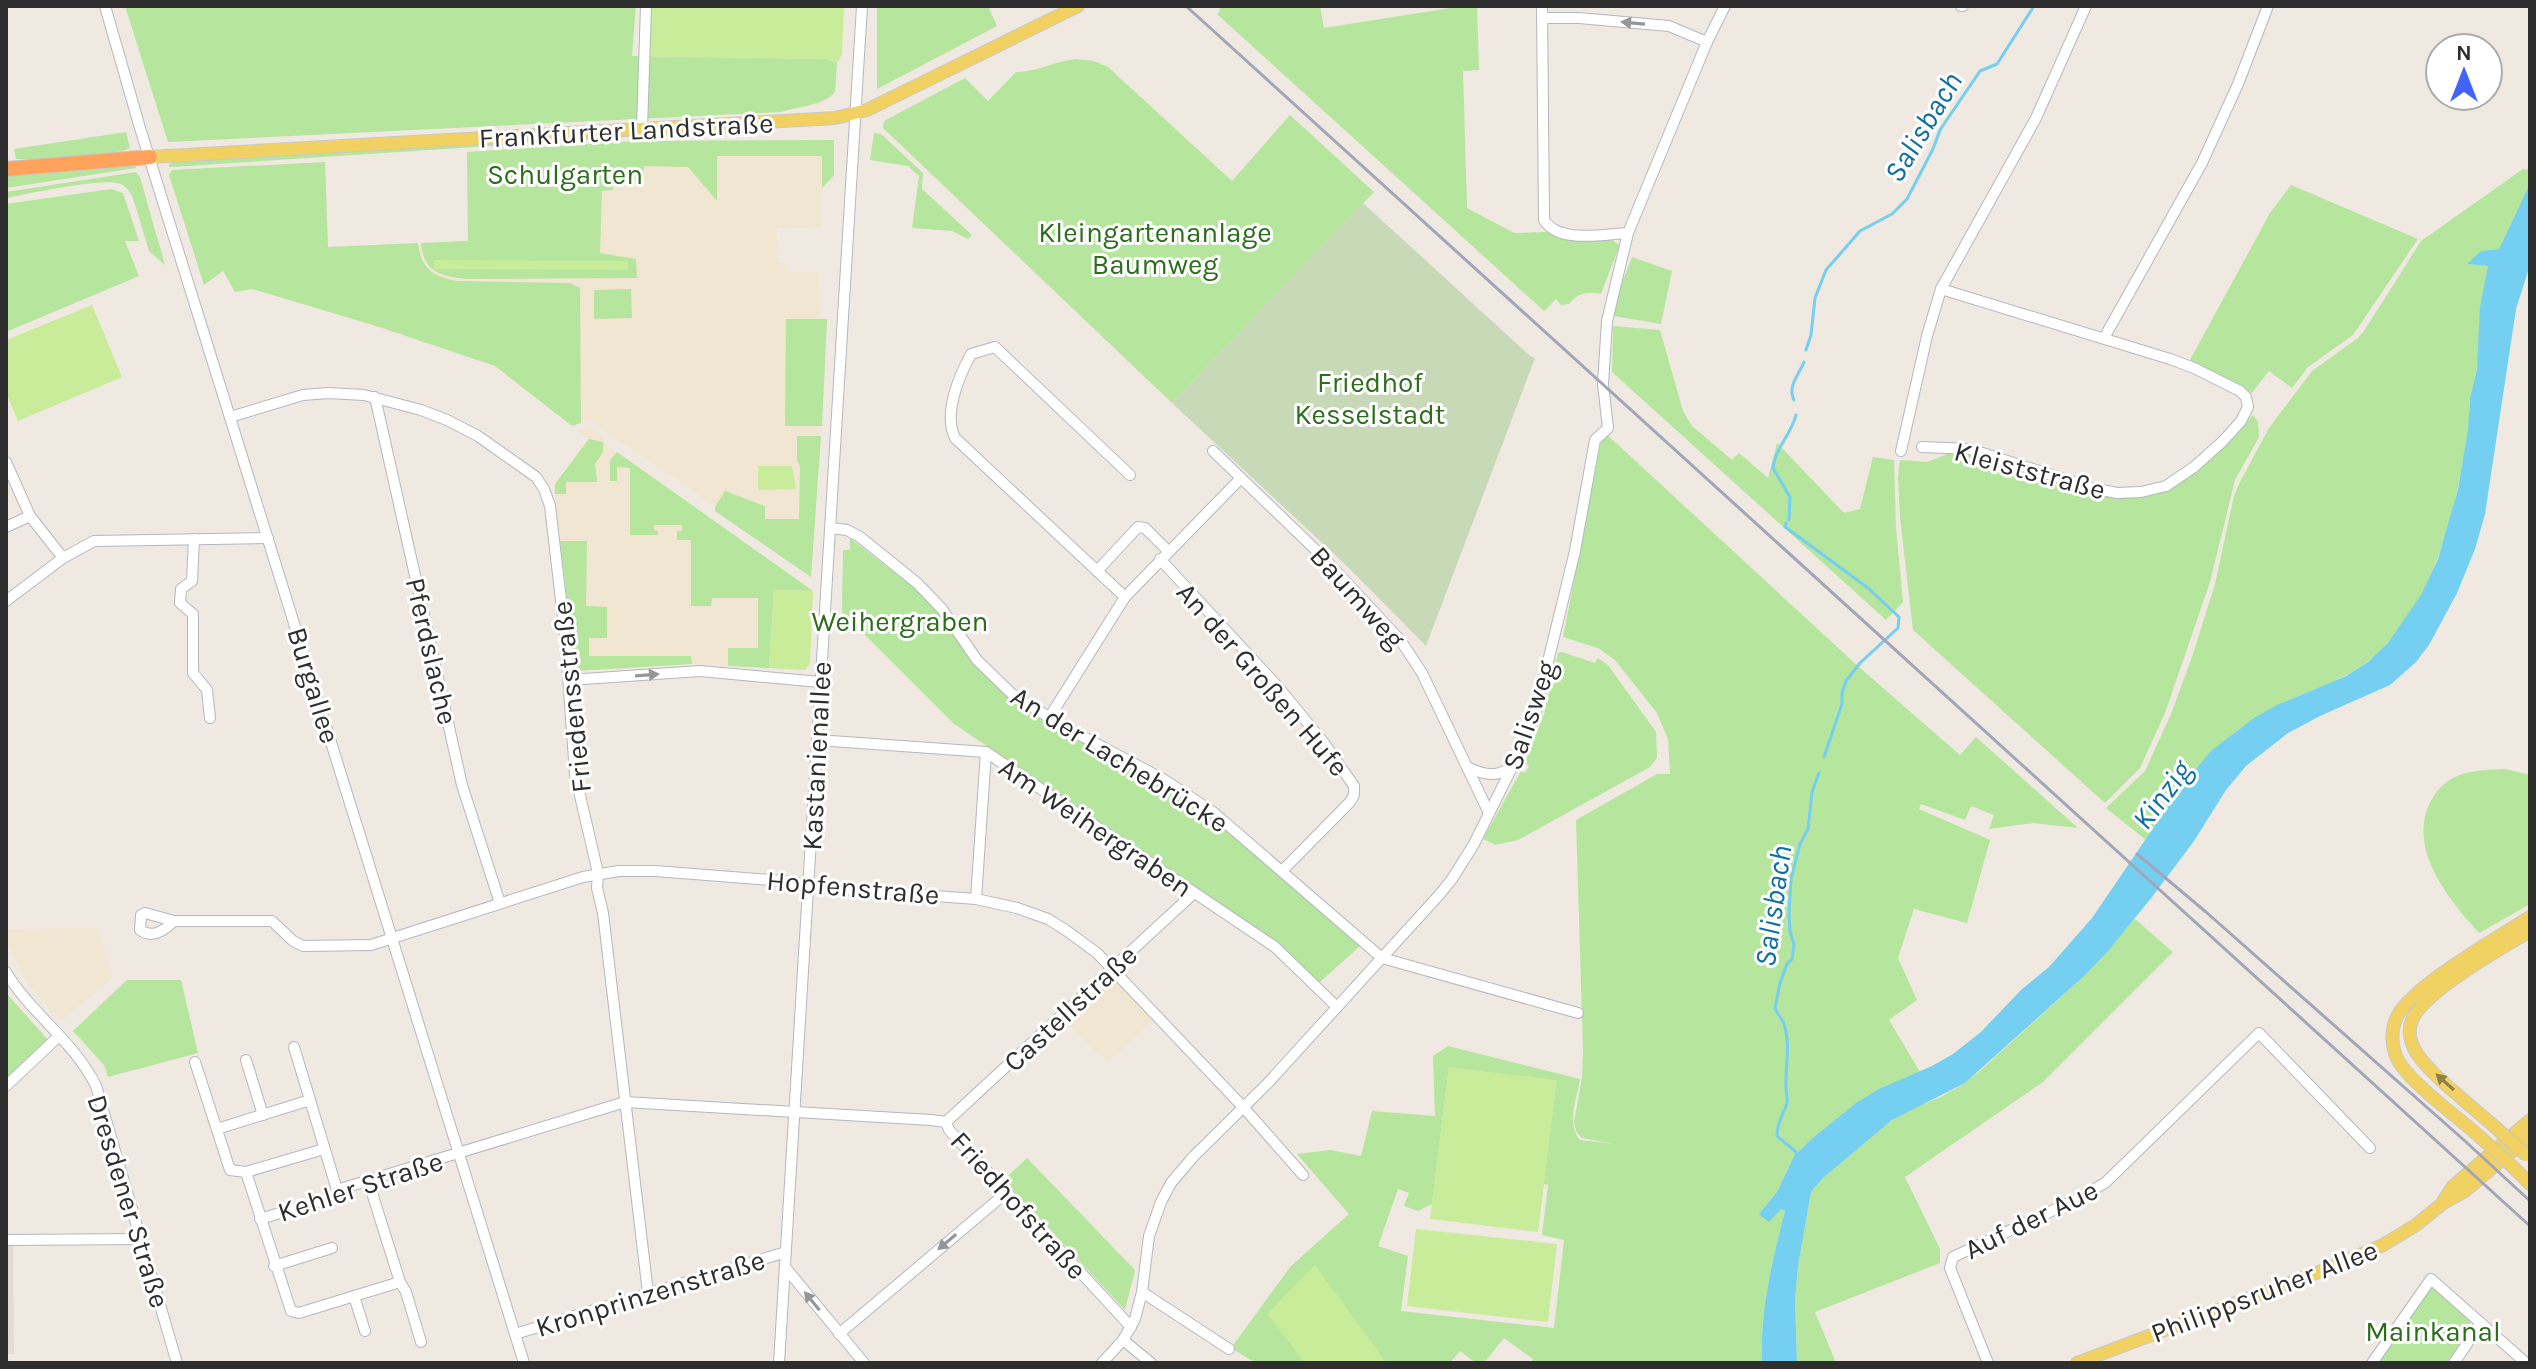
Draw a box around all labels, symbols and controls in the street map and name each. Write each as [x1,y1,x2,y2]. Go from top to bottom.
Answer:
one-way arrow [1620,16,1645,29]
north arrow [2424,32,2504,112]
text: N [2456,40,2472,66]
water label: Salisbach [1876,65,1970,189]
street label: Frankfurter Landstraße [478,106,774,155]
park label: Schulgarten [487,158,643,191]
park label: Kleingartenanlage Baumweg [1038,216,1272,281]
park label: Friedhof Kesselstadt [1295,366,1445,431]
street label: Kleiststraße [1951,434,2109,506]
street label: Baumweg [1303,539,1412,655]
street label: Pferdslache [399,574,464,728]
street label: An der Großen Hufe [1170,576,1356,783]
street label: Friedensstraße [545,600,598,794]
park label: Weihergraben [811,605,989,638]
street label: Burgallee [280,623,347,747]
street label: Salisweg [1495,656,1564,774]
street label: Kastanienallee [795,661,838,851]
one-way arrow [635,668,660,681]
street label: An der Lachebrücke [1005,679,1234,840]
street label: Am Weihergraben [993,751,1199,904]
water label: Kinzig [2124,752,2201,837]
water label: Salisbach [1747,843,1799,969]
street label: Hopfenstraße [765,863,941,912]
street label: Castellstraße [997,938,1144,1078]
one-way arrow [2436,1074,2455,1092]
street label: Dresdener Straße [80,1091,177,1312]
street label: Friedhofstraße [944,1125,1094,1286]
street label: Kehler Straße [273,1144,447,1229]
street label: Auf der Aue [1959,1173,2103,1266]
one-way arrow [938,1233,958,1250]
street label: Philippsruher Allee [2146,1233,2382,1350]
street label: Kronprinzenstraße [532,1243,769,1344]
one-way arrow [804,1291,821,1311]
park label: Mainkanal [2365,1315,2501,1348]

